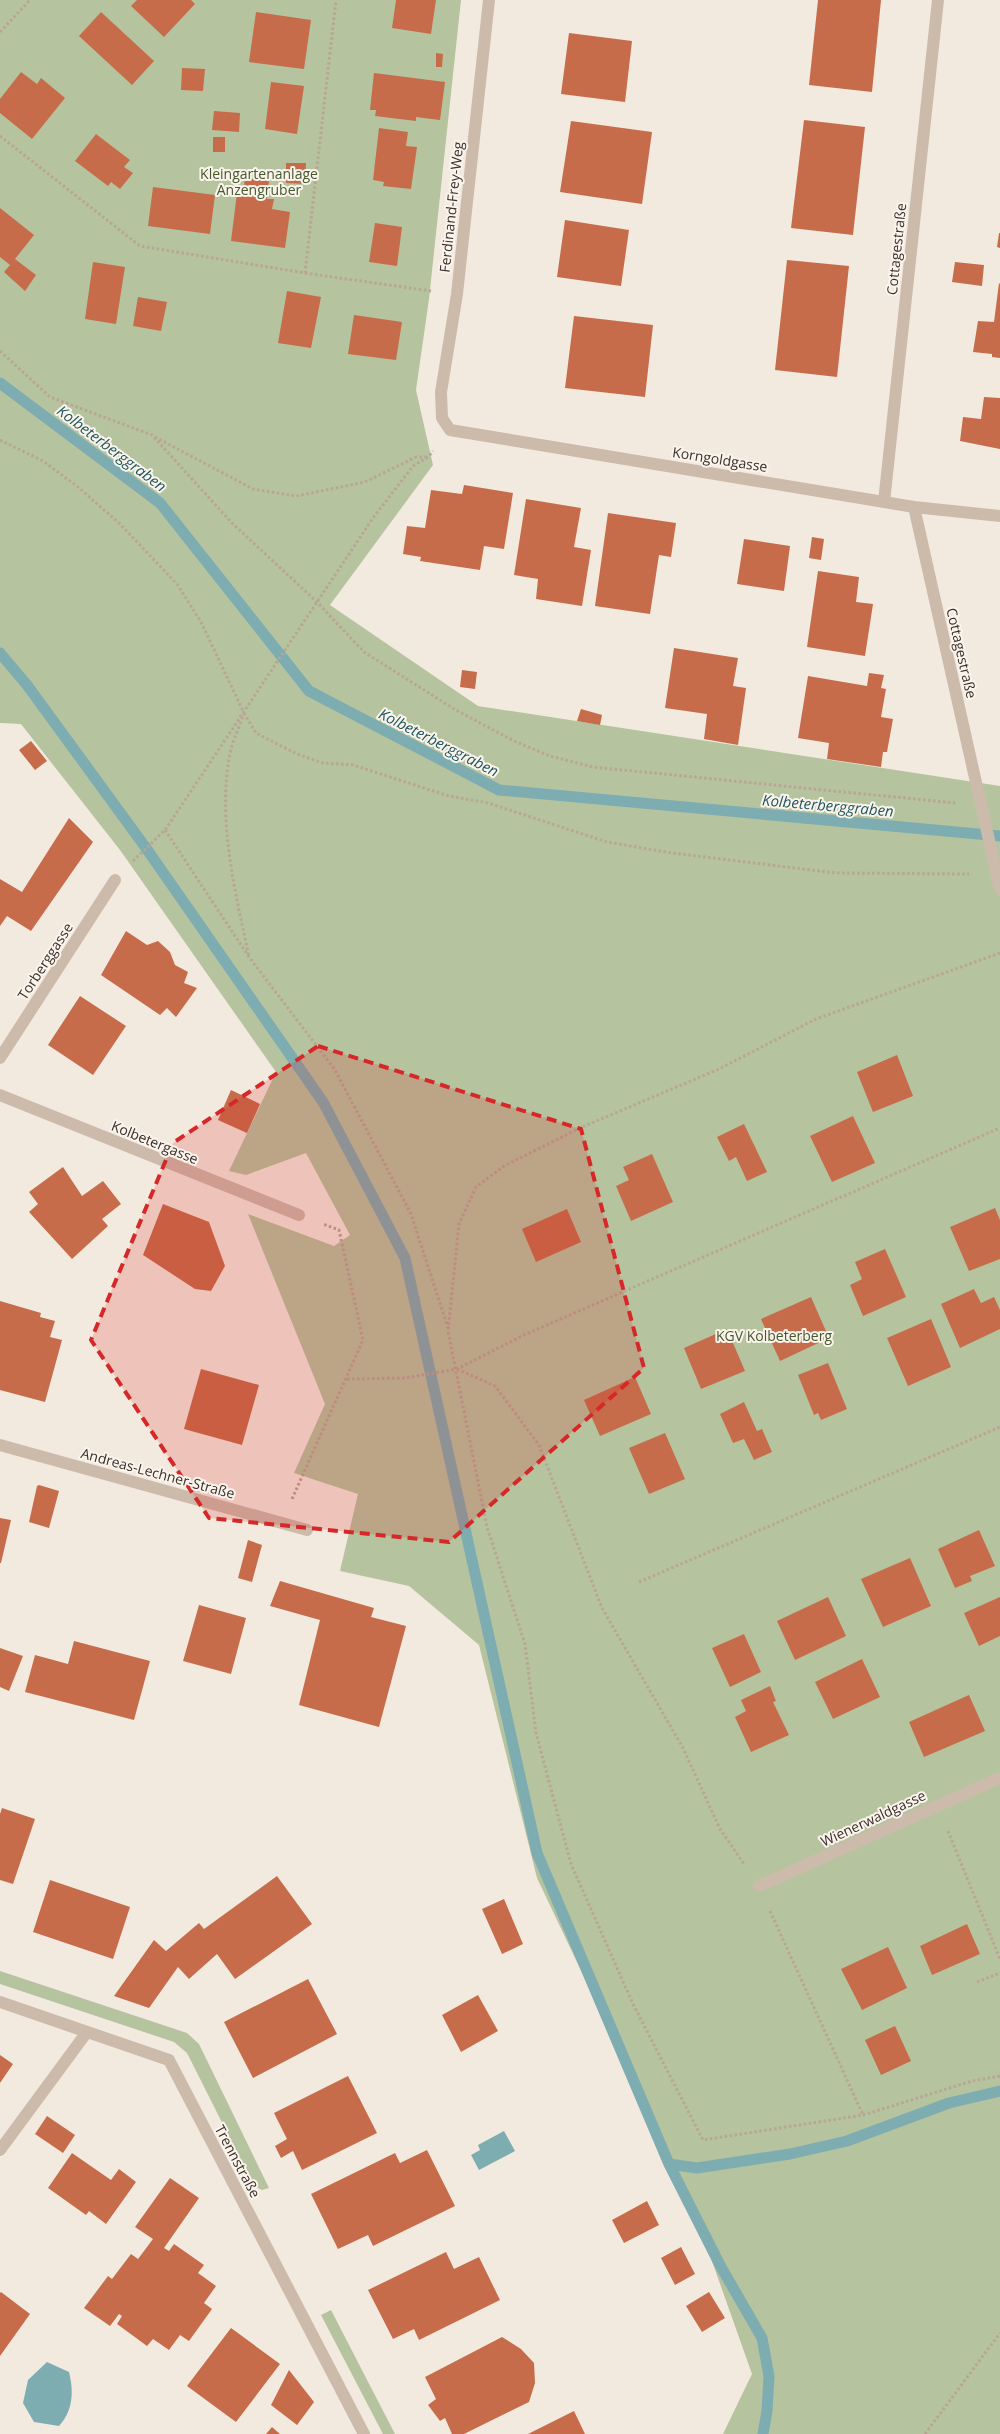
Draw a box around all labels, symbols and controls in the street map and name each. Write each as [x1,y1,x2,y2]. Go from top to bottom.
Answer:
street label: Ferdinand-Frey-Weg [435,140,467,273]
park label: Kleingartenanlage Anzengruber [200,164,318,199]
street label: Cottagestraße [882,202,910,296]
water label: Kolbeterberggraben [53,400,171,496]
street label: Korngoldgasse [671,442,769,476]
street label: Cottagestraße [942,606,982,700]
water label: Kolbeterberggraben [376,703,502,781]
water label: Kolbeterberggraben [761,789,895,821]
street label: Torberggasse [13,919,77,1003]
street label: Kolbetergasse [109,1116,201,1168]
park label: KGV Kolbeterberg [716,1326,832,1345]
street label: Andreas-Lechner-Straße [79,1443,237,1503]
street label: Wienerwaldgasse [817,1785,929,1851]
street label: Trennstraße [211,2121,265,2201]

